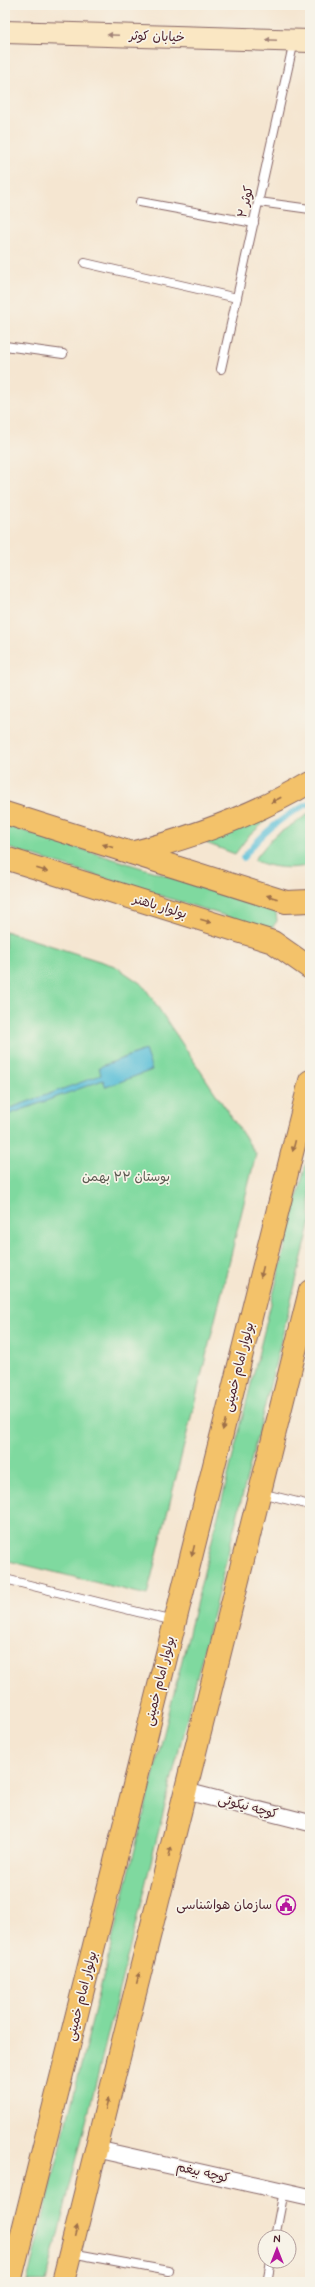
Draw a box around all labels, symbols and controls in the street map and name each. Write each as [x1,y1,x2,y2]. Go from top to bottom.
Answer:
street label: خیابان کوثر [128,28,185,46]
one-way arrow [107,32,119,39]
one-way arrow [264,37,277,43]
street label: کوثر ۲ [234,184,258,220]
one-way arrow [270,797,282,804]
one-way arrow [101,842,113,848]
one-way arrow [37,867,49,873]
street label: بولوار باهنر [130,891,189,923]
one-way arrow [265,894,277,900]
one-way arrow [201,919,213,925]
one-way arrow [290,1140,296,1152]
park label: بوستان ۲۲ بهمن [82,1169,170,1186]
one-way arrow [259,1266,265,1278]
street label: بولوار امام خمینی [220,1320,259,1414]
one-way arrow [221,1419,227,1431]
one-way arrow [189,1545,195,1558]
street label: بولوار امام خمینی [141,1634,180,1728]
street label: کوچه نیکوئی [216,1791,280,1823]
one-way arrow [167,1846,173,1858]
public building icon: سازمان هواشناسی [275,1894,297,1916]
place label: سازمان هواشناسی [176,1897,272,1914]
street label: بولوار امام خمینی [63,1949,102,2043]
one-way arrow [136,1972,142,1984]
one-way arrow [104,2098,110,2110]
street label: کوچه بیغم [174,2159,232,2188]
one-way arrow [73,2224,79,2237]
north arrow [257,2229,297,2269]
text: N [273,2233,281,2247]

